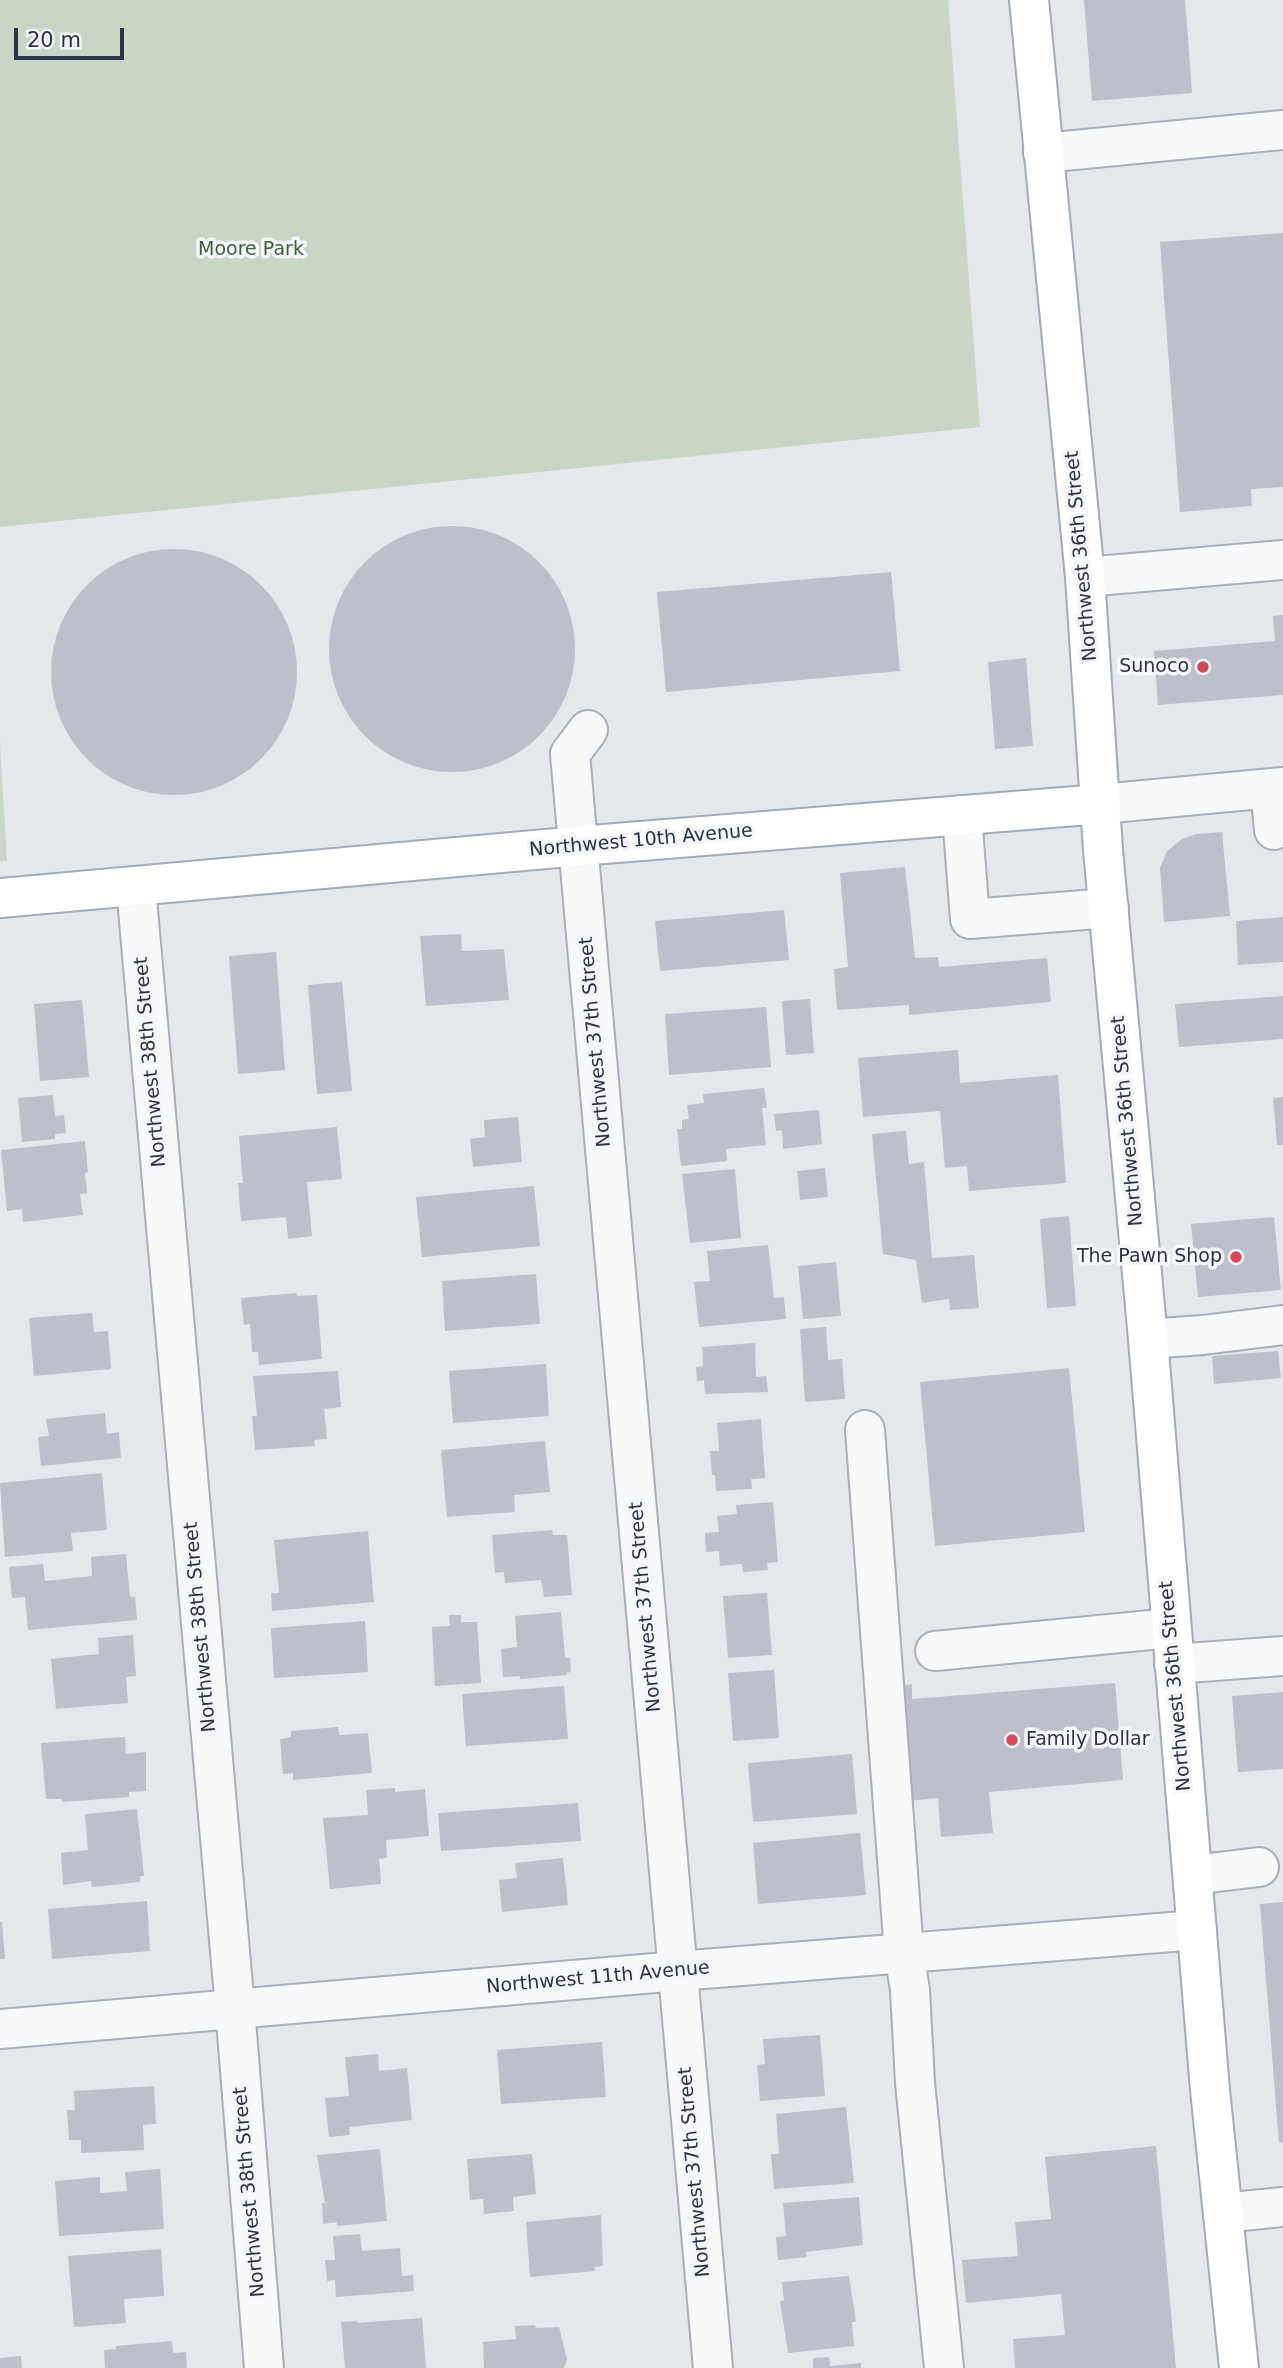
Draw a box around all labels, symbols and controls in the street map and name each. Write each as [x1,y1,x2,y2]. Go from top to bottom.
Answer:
scale bar [18,14,128,58]
text: 20 m [27,28,81,52]
park label: Moore Park [198,239,304,261]
street label: Northwest 36th Street [1061,450,1103,662]
place label: Sunoco [1119,656,1189,678]
marker: Sunoco [1195,659,1211,675]
street label: Northwest 10th Avenue [528,820,754,862]
street label: Northwest 37th Street [575,936,617,1148]
street label: Northwest 38th Street [130,956,172,1168]
street label: Northwest 36th Street [1107,1015,1149,1227]
place label: The Pawn Shop [1077,1246,1222,1268]
marker: The Pawn Shop [1228,1249,1244,1265]
street label: Northwest 37th Street [625,1501,667,1713]
street label: Northwest 38th Street [180,1521,222,1733]
street label: Northwest 36th Street [1155,1580,1197,1792]
place label: Family Dollar [1026,1729,1149,1751]
marker: Family Dollar [1004,1732,1020,1748]
street label: Northwest 11th Avenue [485,1957,711,1999]
street label: Northwest 37th Street [674,2066,716,2278]
street label: Northwest 38th Street [229,2086,271,2298]

